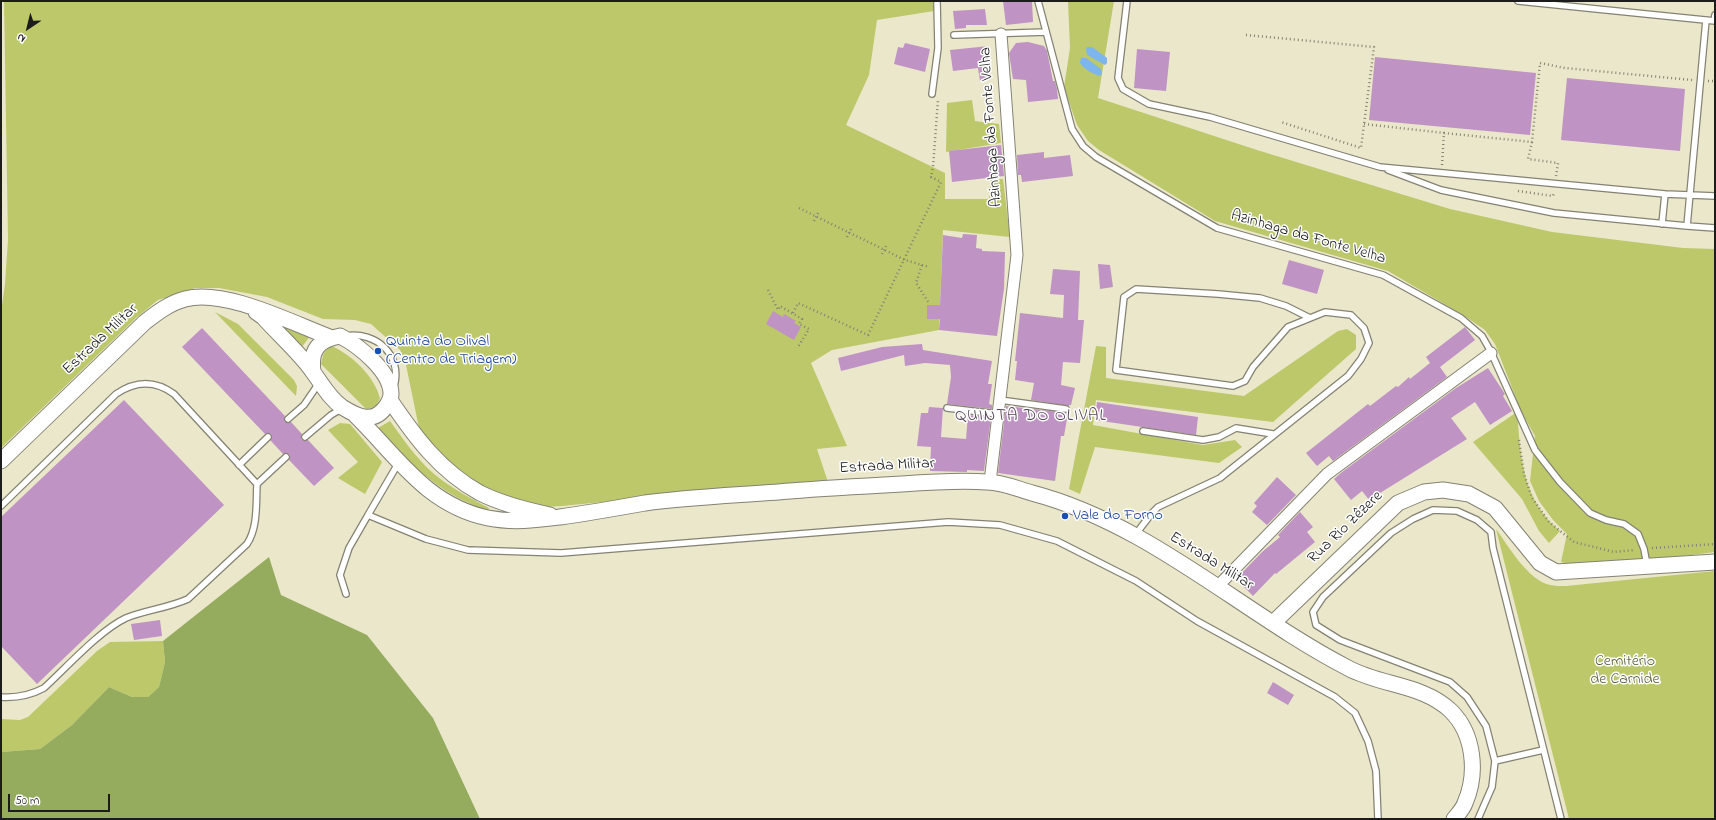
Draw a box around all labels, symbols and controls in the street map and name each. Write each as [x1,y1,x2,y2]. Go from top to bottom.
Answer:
north arrow [8,8,48,48]
text: N [13,29,29,47]
street label: Azinhaga da Fonte Velha [977,46,1007,208]
street label: Azinhaga da Fonte Velha [1228,207,1388,269]
street label: Estrada Militar [59,300,143,380]
place label: Quinta do Olival (Centro de Triagem) [386,332,517,370]
marker: Quinta do Olival (Centro de Triagem) [373,346,383,356]
district label: QUINTA DO OLIVAL [955,407,1107,427]
street label: Estrada Militar [839,455,935,479]
street label: Rua Rio Zêzere [1304,487,1388,569]
place label: Vale do Forno [1073,506,1163,526]
marker: Vale do Forno [1060,511,1070,521]
street label: Estrada Militar [1165,529,1257,595]
park label: Cemitério de Carnide [1590,652,1660,690]
scale bar [10,786,112,812]
text: 50 m [15,792,39,810]

